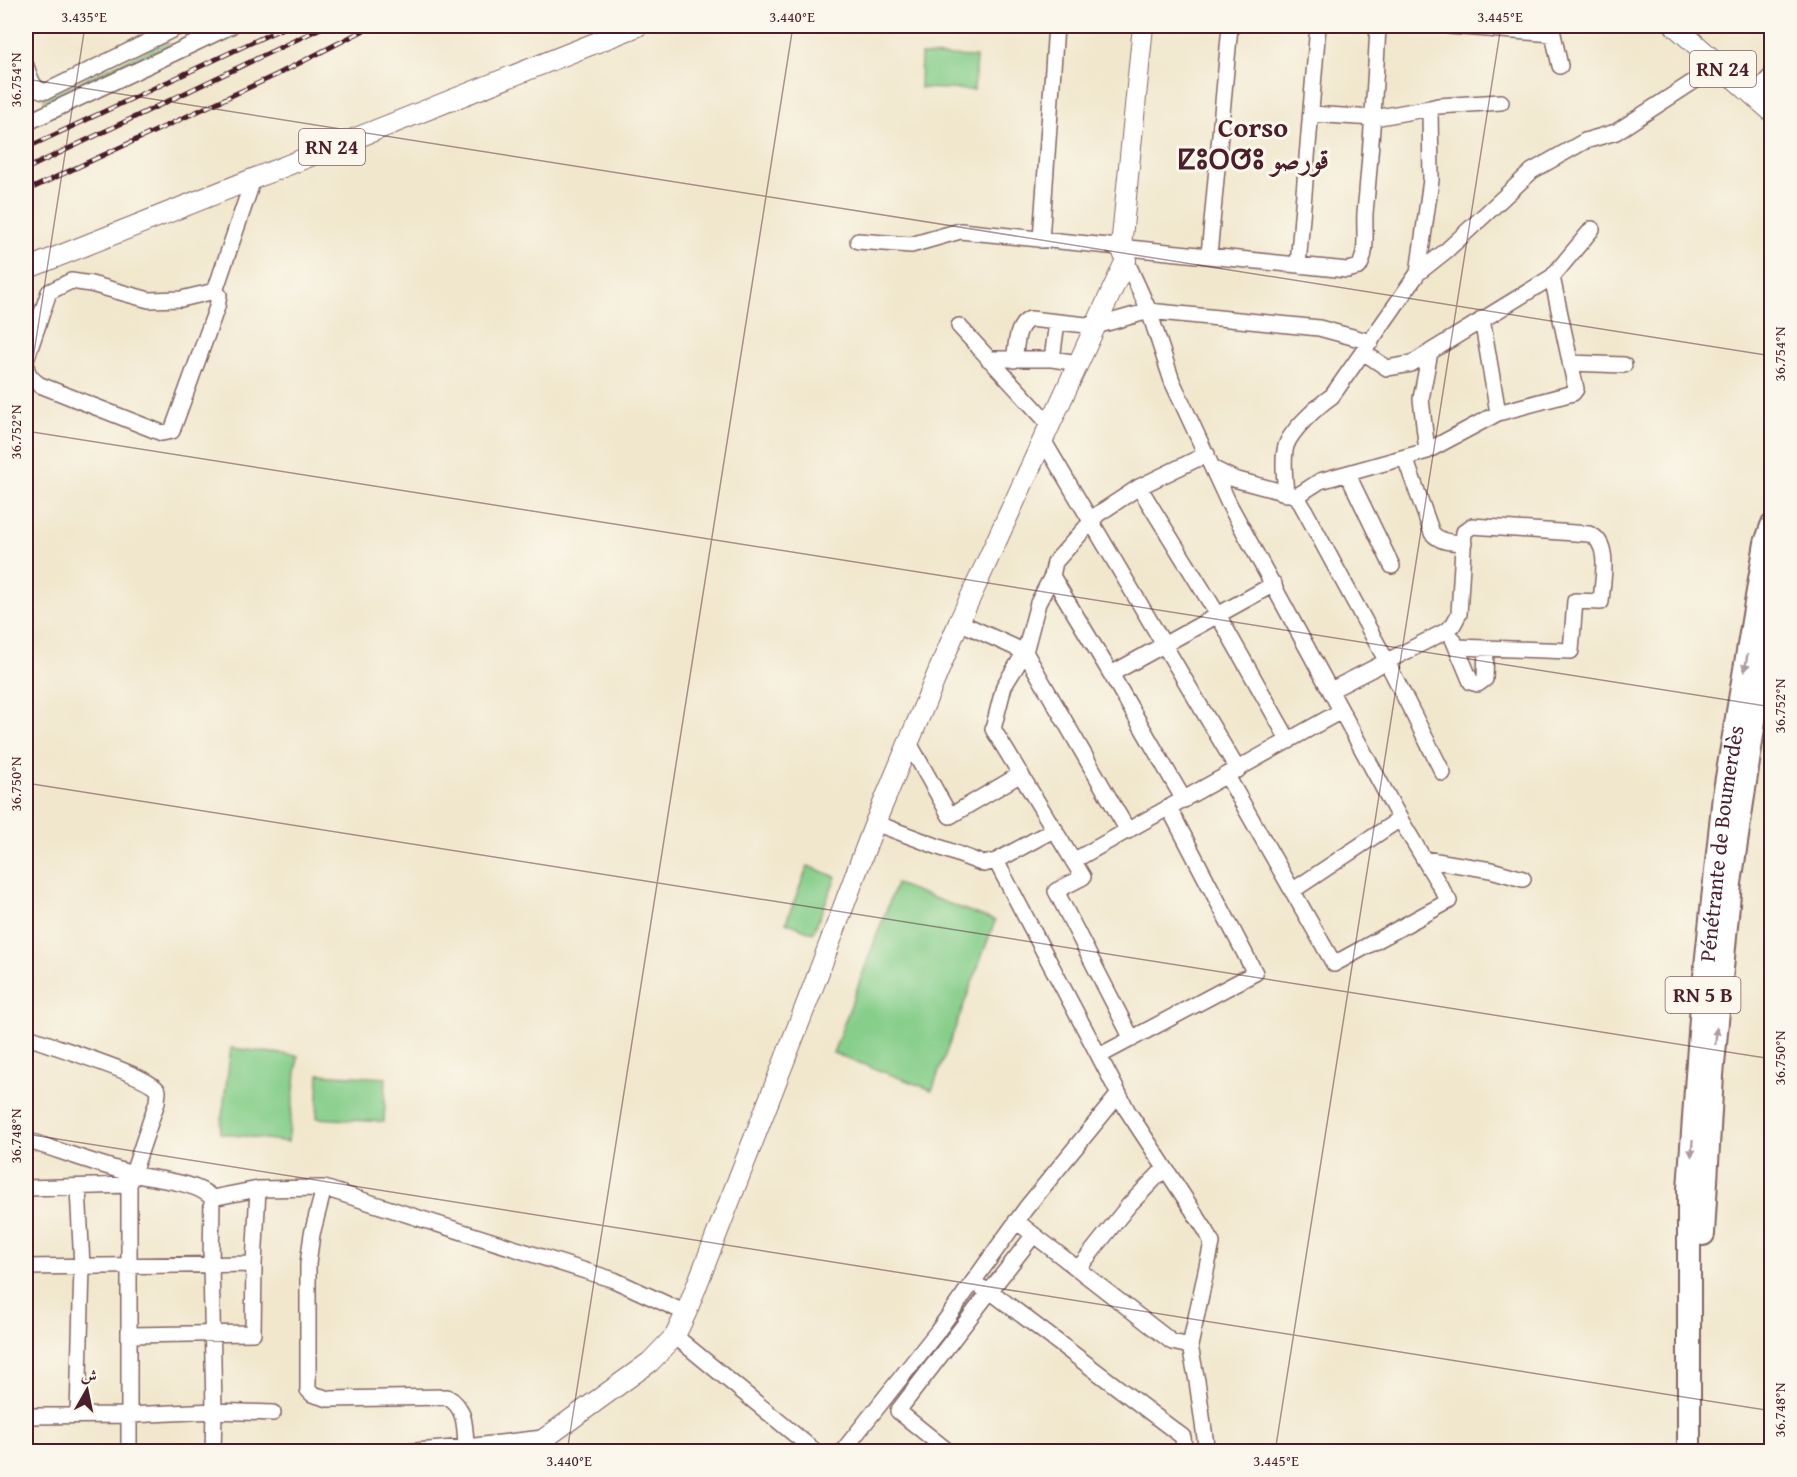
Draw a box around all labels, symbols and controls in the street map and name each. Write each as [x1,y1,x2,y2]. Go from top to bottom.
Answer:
text: 3.435°E [61,6,107,27]
text: 3.440°E [769,6,815,27]
text: 3.445°E [1477,6,1523,27]
road number: RN 24 [1690,51,1756,87]
text: 36.754°N [5,52,26,107]
district label: Corso ⵇⵓⵔⵚⵓ قورصو [1177,106,1329,179]
road number: RN 24 [299,129,365,165]
text: 36.754°N [1769,326,1790,381]
text: 36.752°N [5,404,26,459]
one-way arrow [1741,653,1750,672]
text: 36.752°N [1769,678,1790,733]
street label: Pénétrante de Boumerdès [1691,723,1751,963]
text: 36.750°N [5,756,26,811]
road number: RN 5 B [1666,977,1740,1013]
one-way arrow [1711,1027,1721,1046]
text: 36.750°N [1769,1030,1790,1085]
text: 36.748°N [5,1108,26,1163]
one-way arrow [1687,1139,1697,1158]
north arrow [57,1360,117,1420]
text: ش [80,1362,99,1388]
text: 36.748°N [1769,1382,1790,1437]
text: 3.440°E [546,1450,592,1471]
text: 3.445°E [1253,1450,1299,1471]

